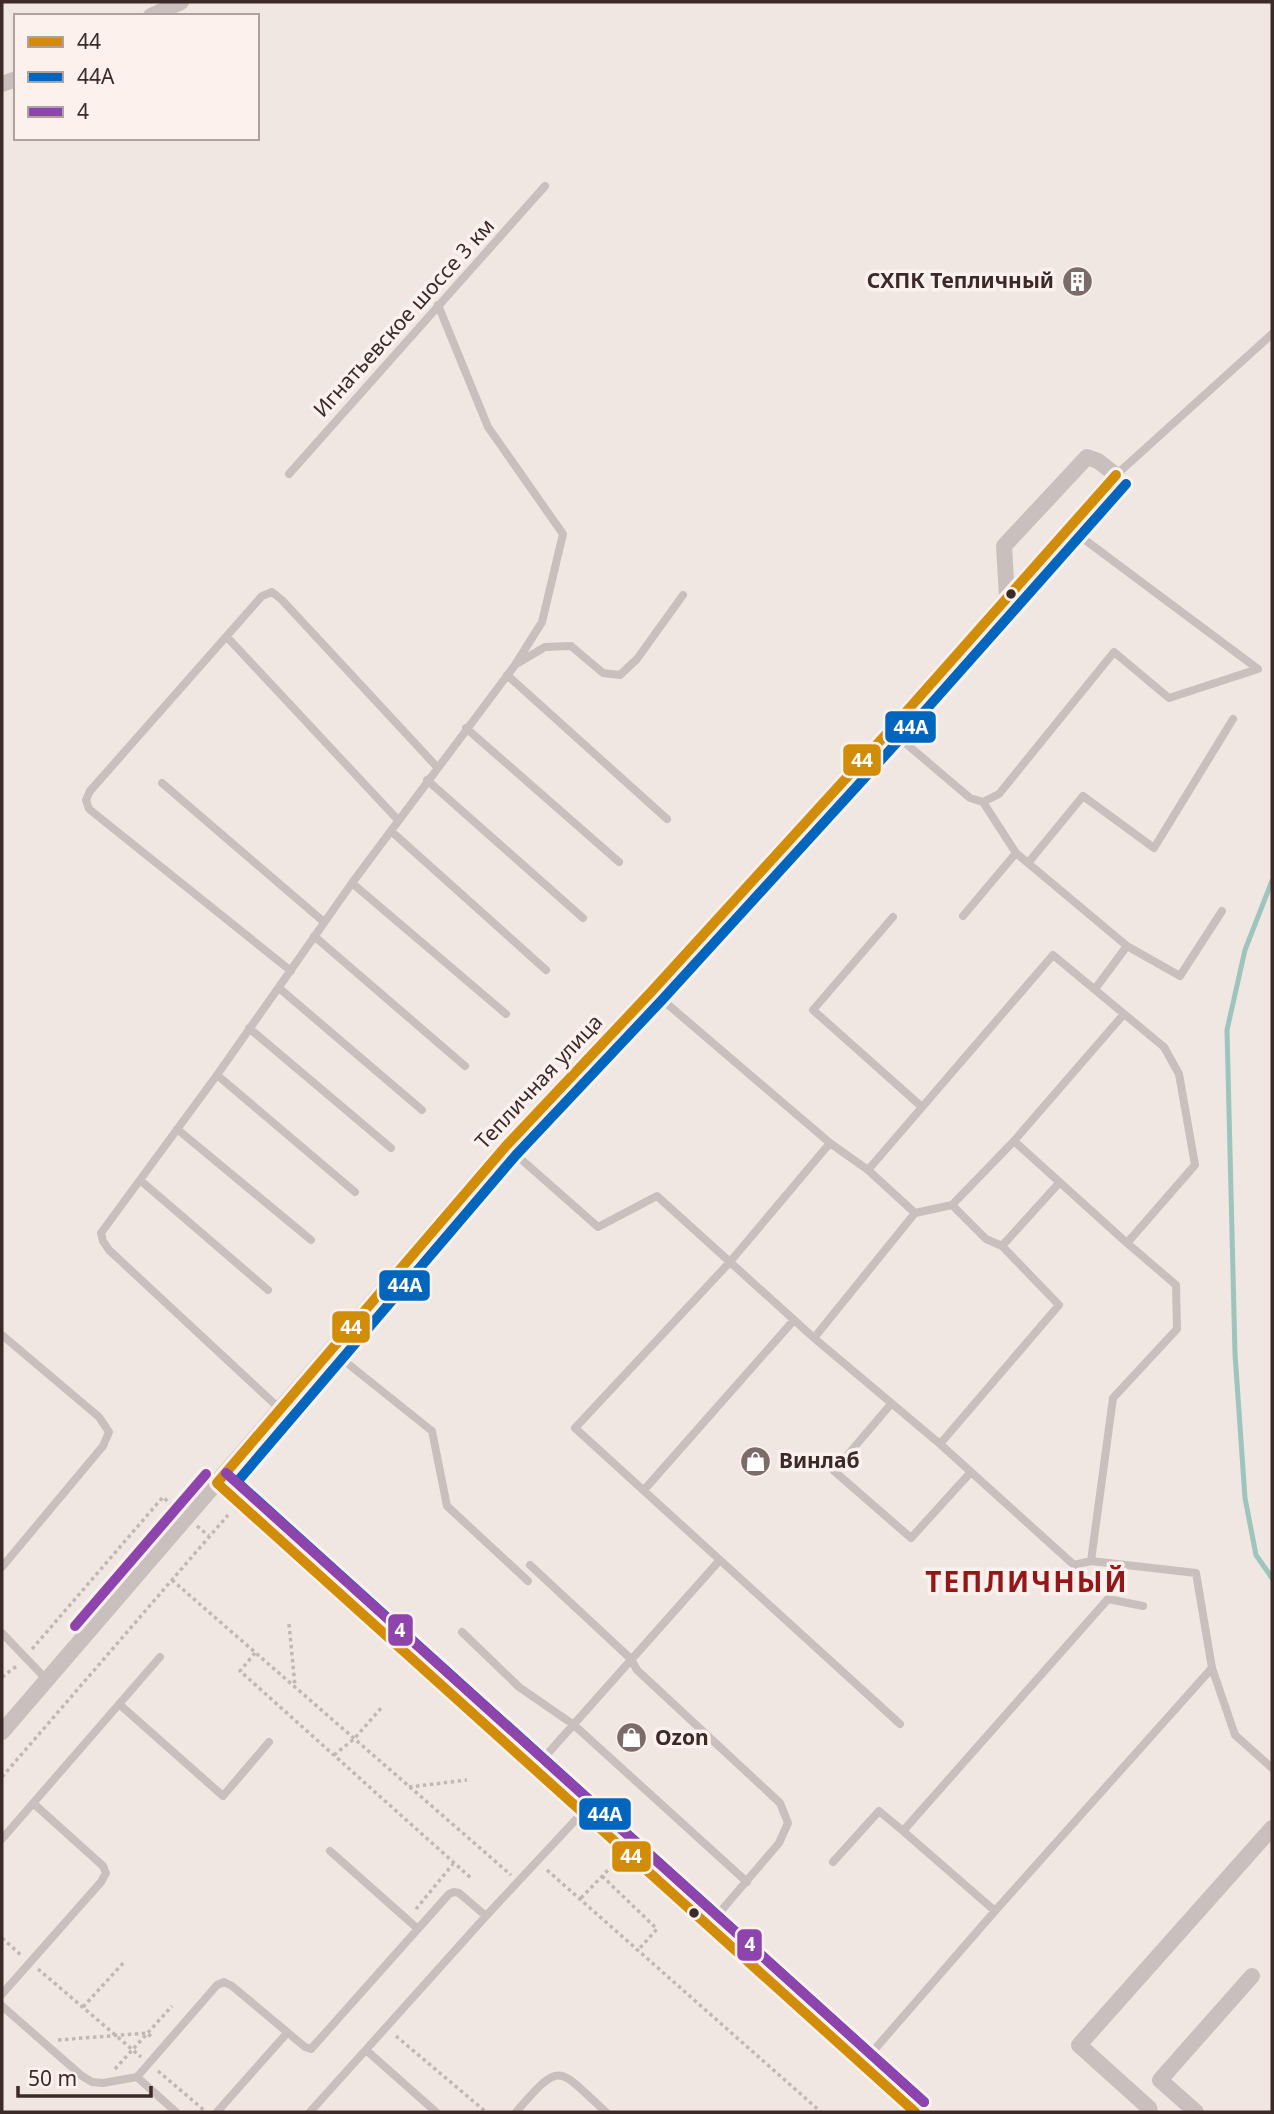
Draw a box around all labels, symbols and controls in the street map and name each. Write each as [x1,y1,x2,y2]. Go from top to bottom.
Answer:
legend [14,14,259,140]
text: 44 [77,27,101,55]
text: 44А [77,62,115,90]
text: 4 [77,97,89,125]
street label: Игнатьевское шоссе 3 км [307,212,500,423]
building icon: СХПК Тепличный [1060,264,1094,298]
place label: СХПК Тепличный [867,266,1054,294]
unlabelled marker [1004,587,1018,601]
line badge: 44А [884,710,937,744]
text: 44А [894,714,929,740]
line badge: 44 [842,743,882,777]
text: 44 [851,747,873,773]
street label: Тепличная улица [469,1008,608,1155]
line badge: 44А [378,1269,431,1302]
text: 44А [388,1272,423,1298]
line badge: 44 [331,1310,371,1344]
text: 44 [340,1314,362,1340]
shop icon: Винлаб [739,1444,773,1478]
place label: Винлаб [779,1446,860,1474]
district label: ТЕПЛИЧНЫЙ [925,1562,1129,1600]
line badge: 4 [387,1613,414,1647]
text: 4 [395,1617,406,1643]
shop icon: Ozon [615,1721,649,1755]
place label: Ozon [655,1723,709,1751]
line badge: 44А [578,1797,632,1831]
text: 44А [588,1801,623,1827]
line badge: 44 [611,1840,652,1873]
text: 44 [620,1843,642,1869]
unlabelled marker [687,1906,701,1920]
line badge: 4 [736,1928,763,1962]
text: 4 [745,1931,756,1957]
scale bar [18,2054,150,2098]
text: 50 m [28,2064,77,2092]

